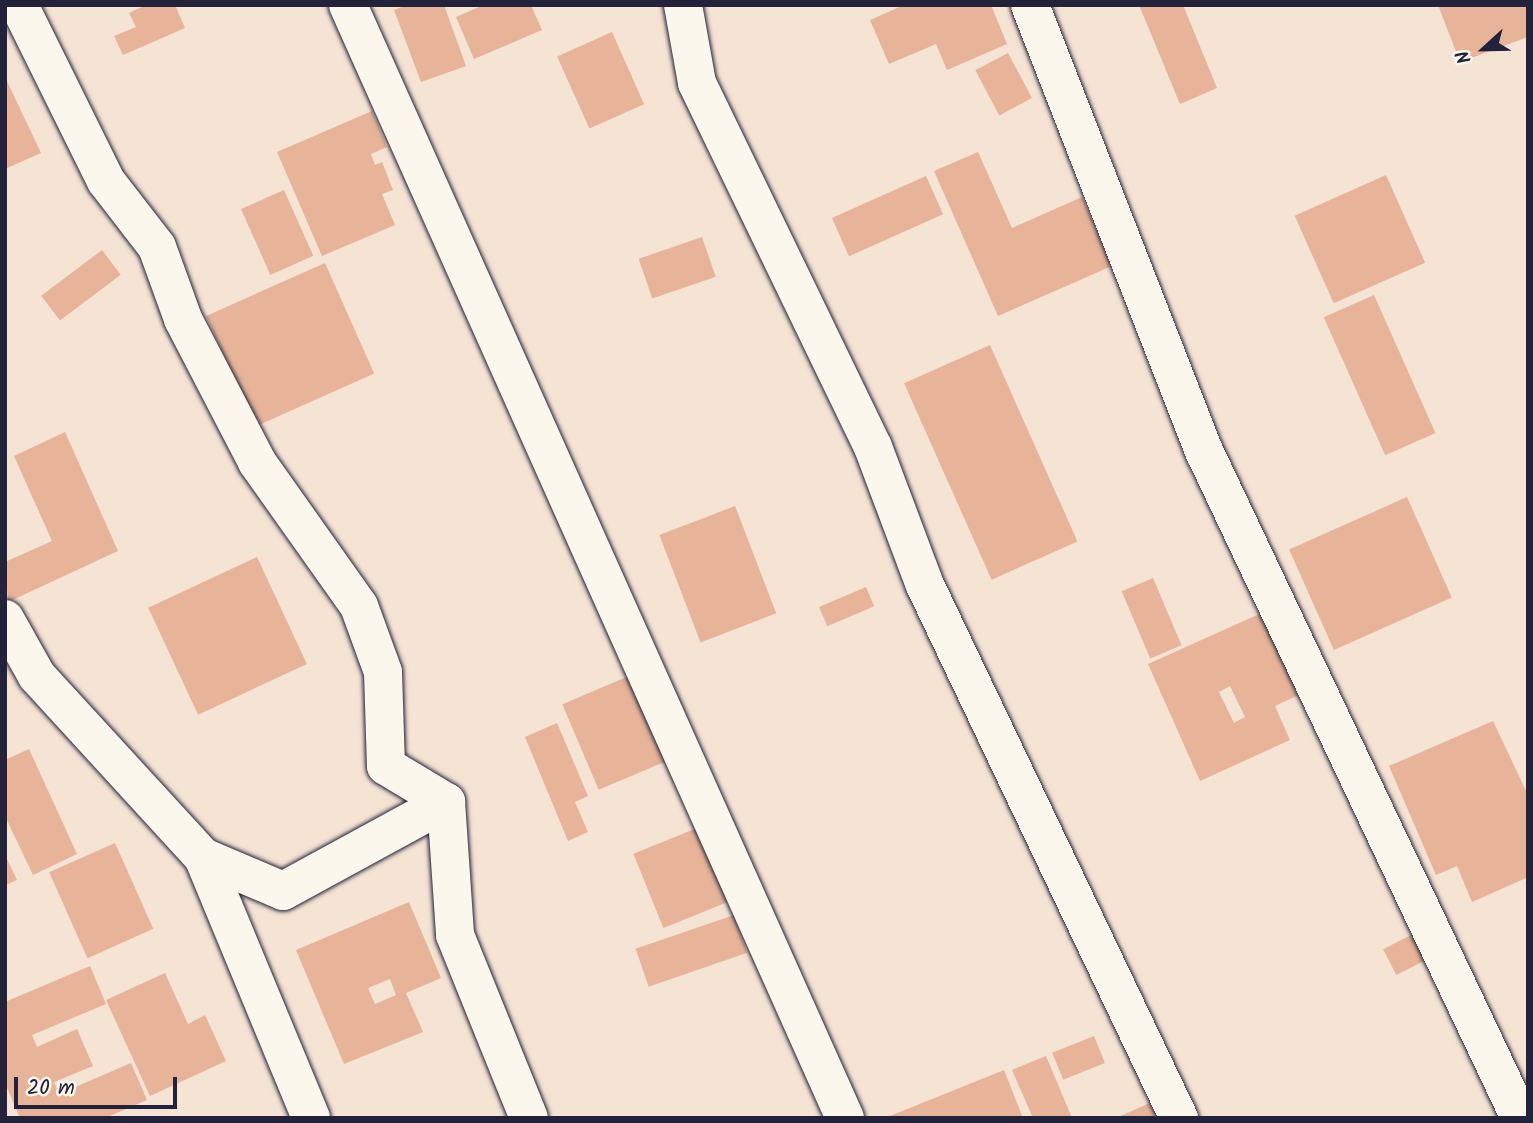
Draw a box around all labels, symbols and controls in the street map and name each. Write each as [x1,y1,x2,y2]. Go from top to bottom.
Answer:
north arrow [1449,14,1519,84]
text: N [1448,46,1481,68]
scale bar [18,1064,180,1108]
text: 20 m [27,1072,75,1105]

